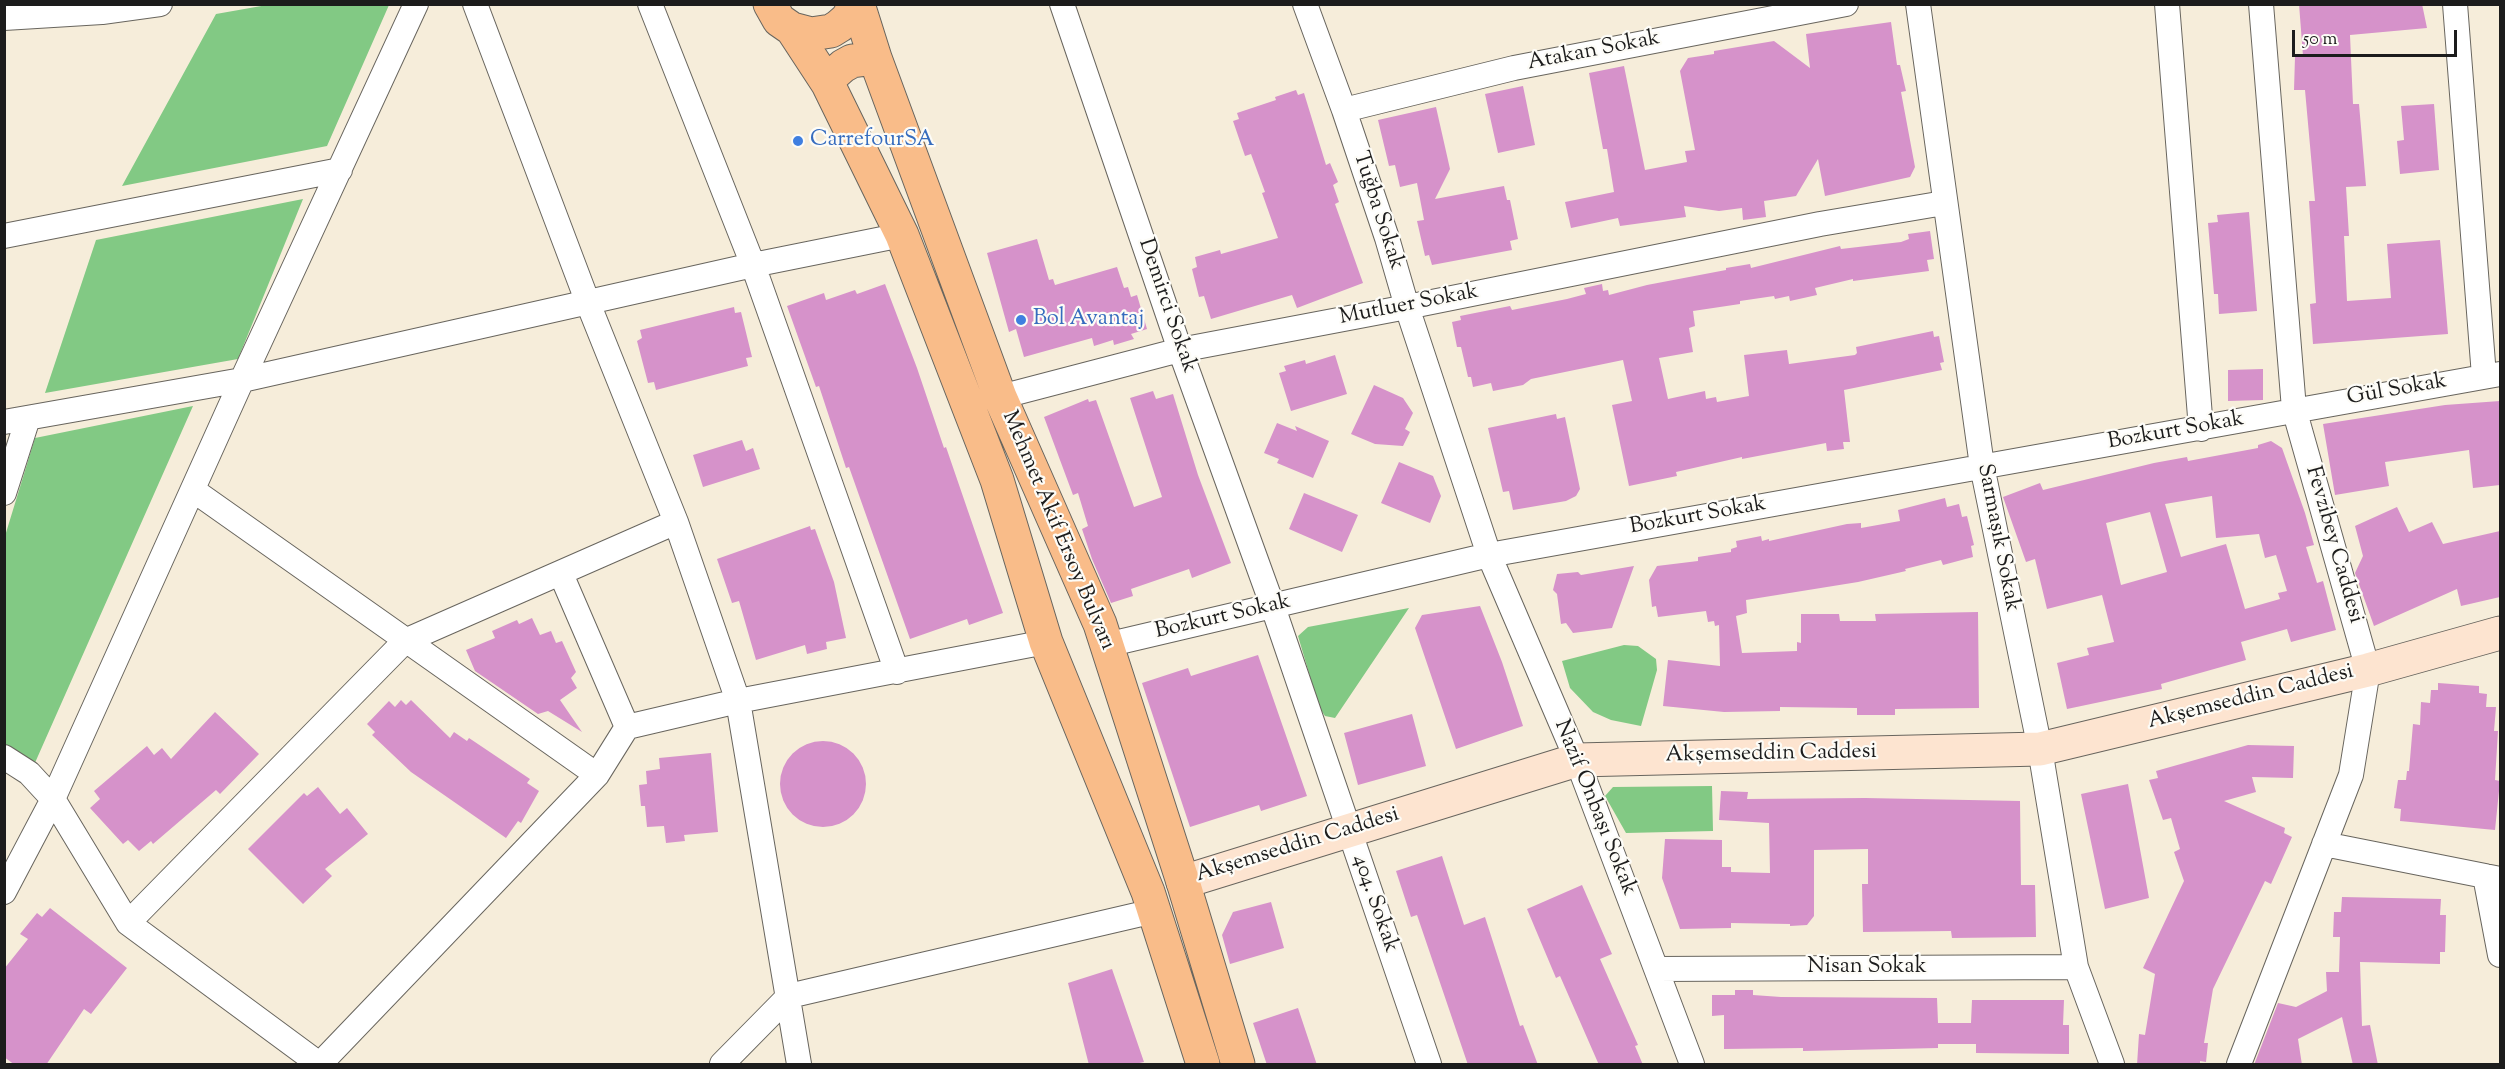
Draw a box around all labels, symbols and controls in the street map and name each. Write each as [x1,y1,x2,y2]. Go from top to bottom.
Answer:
scale bar [2295,18,2460,56]
street label: Atakan Sokak [1526,26,1662,78]
text: 50 m [2303,27,2337,53]
place label: CarrefourSA [810,128,934,154]
marker: CarrefourSA [791,134,805,148]
street label: Tuğba Sokak [1345,149,1409,273]
street label: Demirci Sokak [1131,235,1201,377]
street label: Mutluer Sokak [1337,280,1481,332]
place label: Bol Avantaj [1033,307,1144,333]
marker: Bol Avantaj [1014,313,1028,327]
street label: Gül Sokak [2345,369,2449,413]
street label: Mehmet Akif Ersoy Bulvarı [995,407,1119,655]
street label: Bozkurt Sokak [2106,407,2246,457]
street label: Sarmaşık Sokak [1970,462,2024,614]
street label: Fevzibey Caddesi [2298,463,2368,627]
street label: Bozkurt Sokak [1628,492,1768,542]
street label: Bozkurt Sokak [1153,590,1293,646]
street label: Akşemseddin Caddesi [2145,660,2357,736]
street label: Nazif Onbaşı Sokak [1547,716,1641,900]
street label: Akşemseddin Caddesi [1665,740,1877,770]
street label: Akşemseddin Caddesi [1193,802,1403,890]
street label: 404. Sokak [1345,852,1403,956]
street label: Nisan Sokak [1807,955,1927,981]

